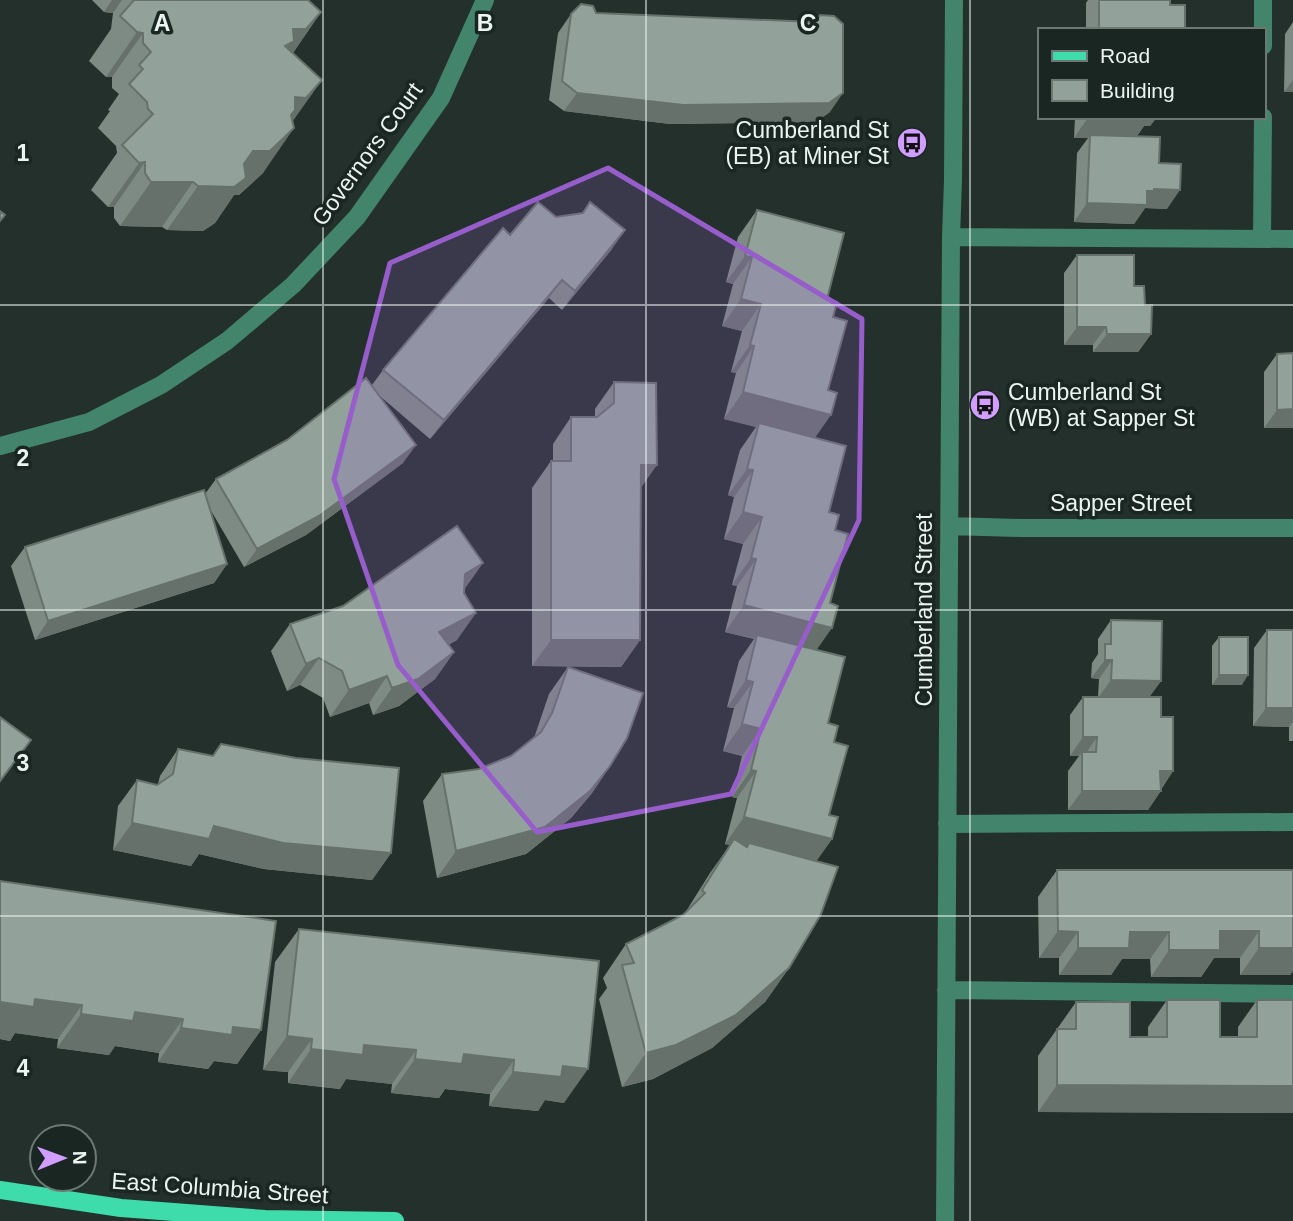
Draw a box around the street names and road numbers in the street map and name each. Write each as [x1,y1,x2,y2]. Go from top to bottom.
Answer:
street label: Governors Court [307,77,428,230]
street label: Sapper Street [1050,490,1193,516]
street label: Cumberland Street [911,513,937,707]
street label: East Columbia Street [111,1167,330,1209]

